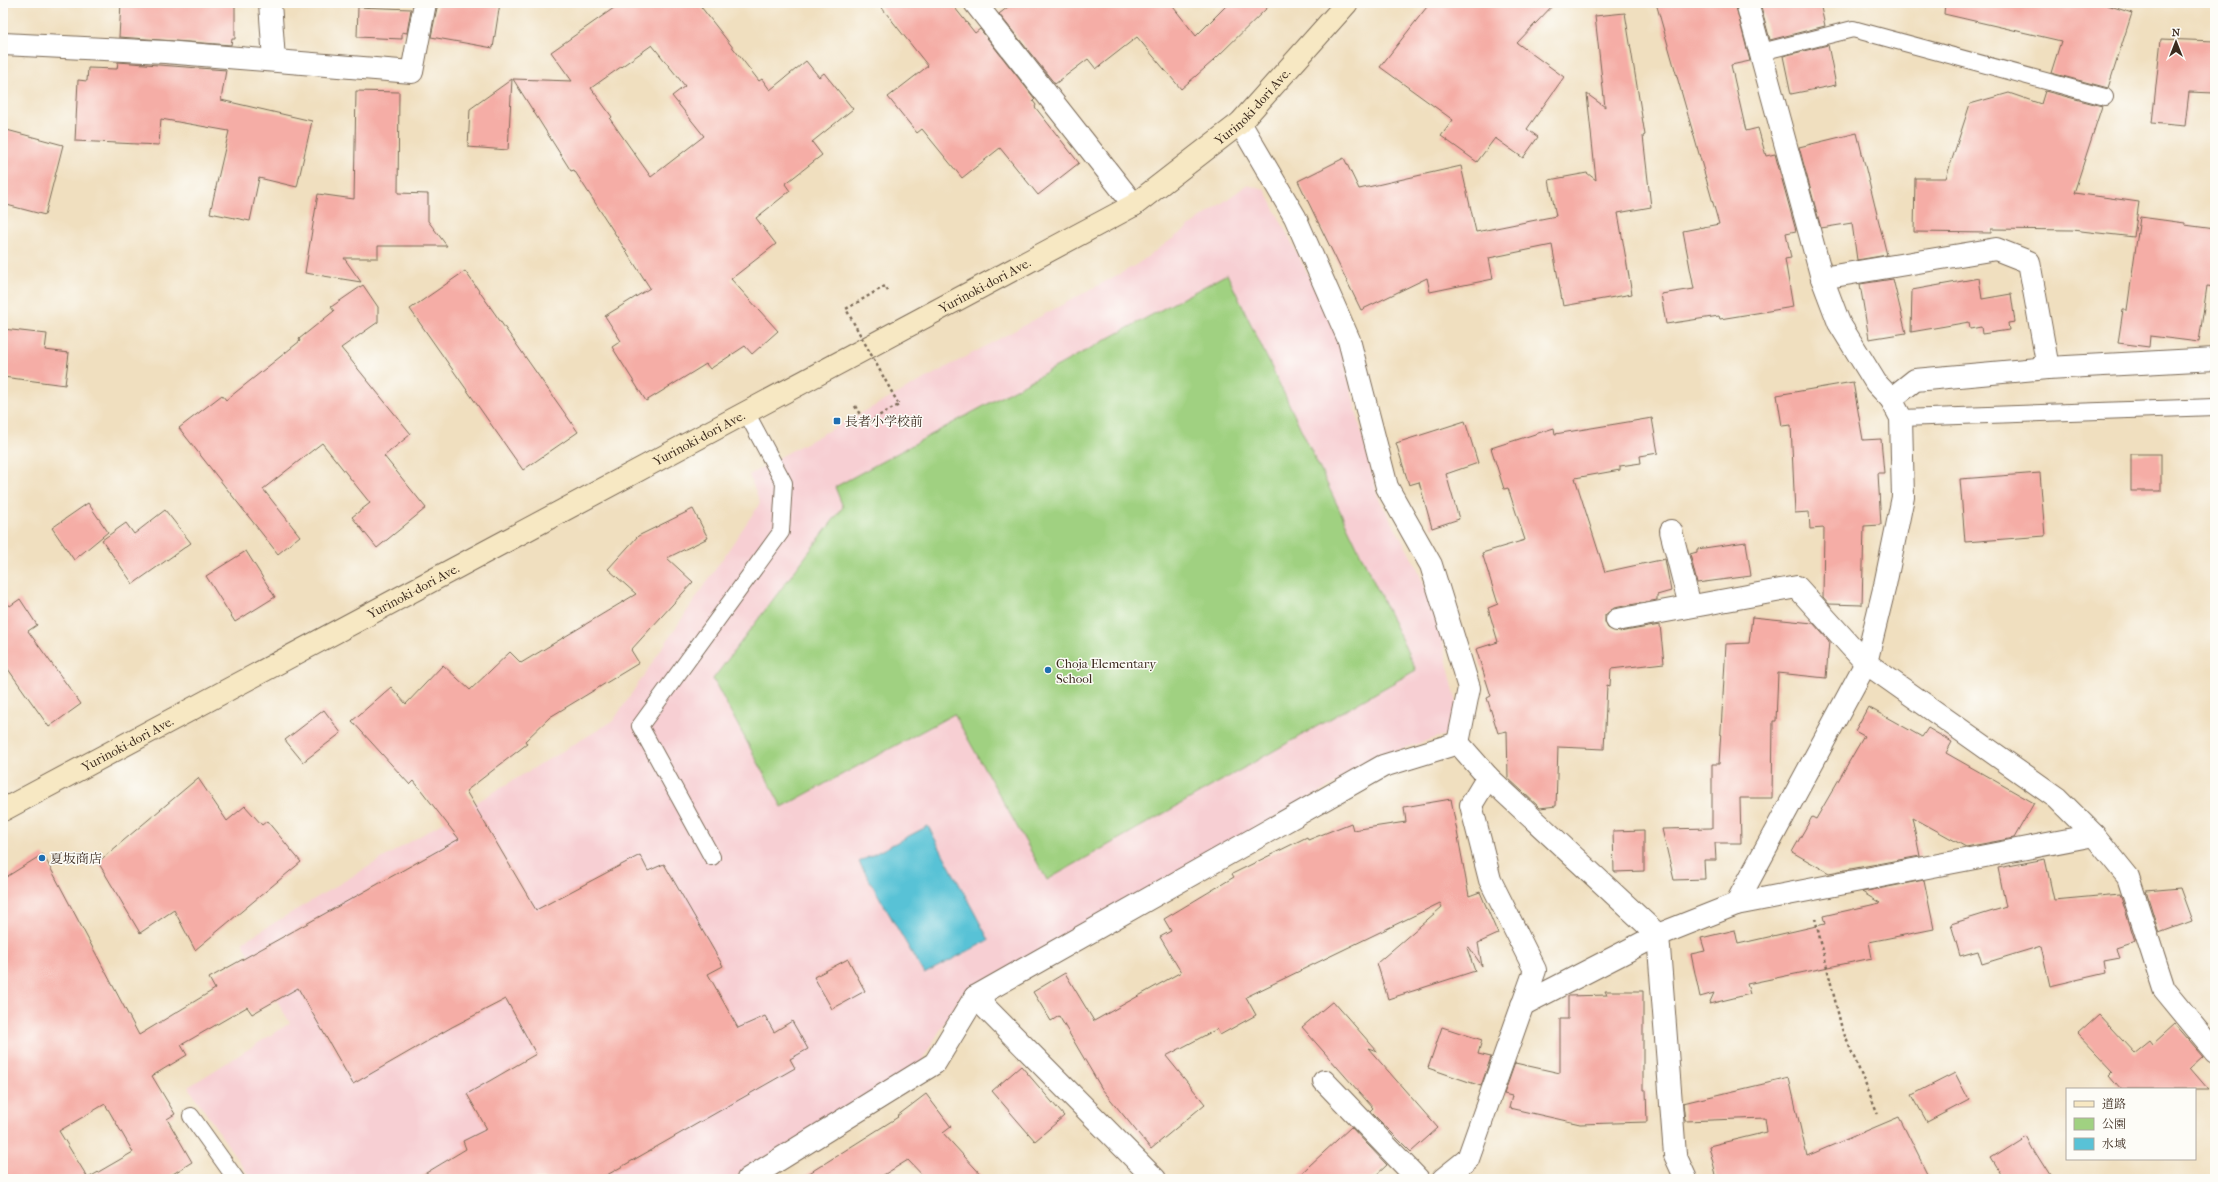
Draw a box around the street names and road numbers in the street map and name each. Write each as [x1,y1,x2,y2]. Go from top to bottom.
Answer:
street label: Yurinoki-dori Ave. [1210,65,1293,148]
street label: Yurinoki-dori Ave. [935,254,1033,316]
street label: Yurinoki-dori Ave. [649,407,747,469]
street label: Yurinoki-dori Ave. [364,560,461,622]
street label: Yurinoki-dori Ave. [78,713,176,775]

